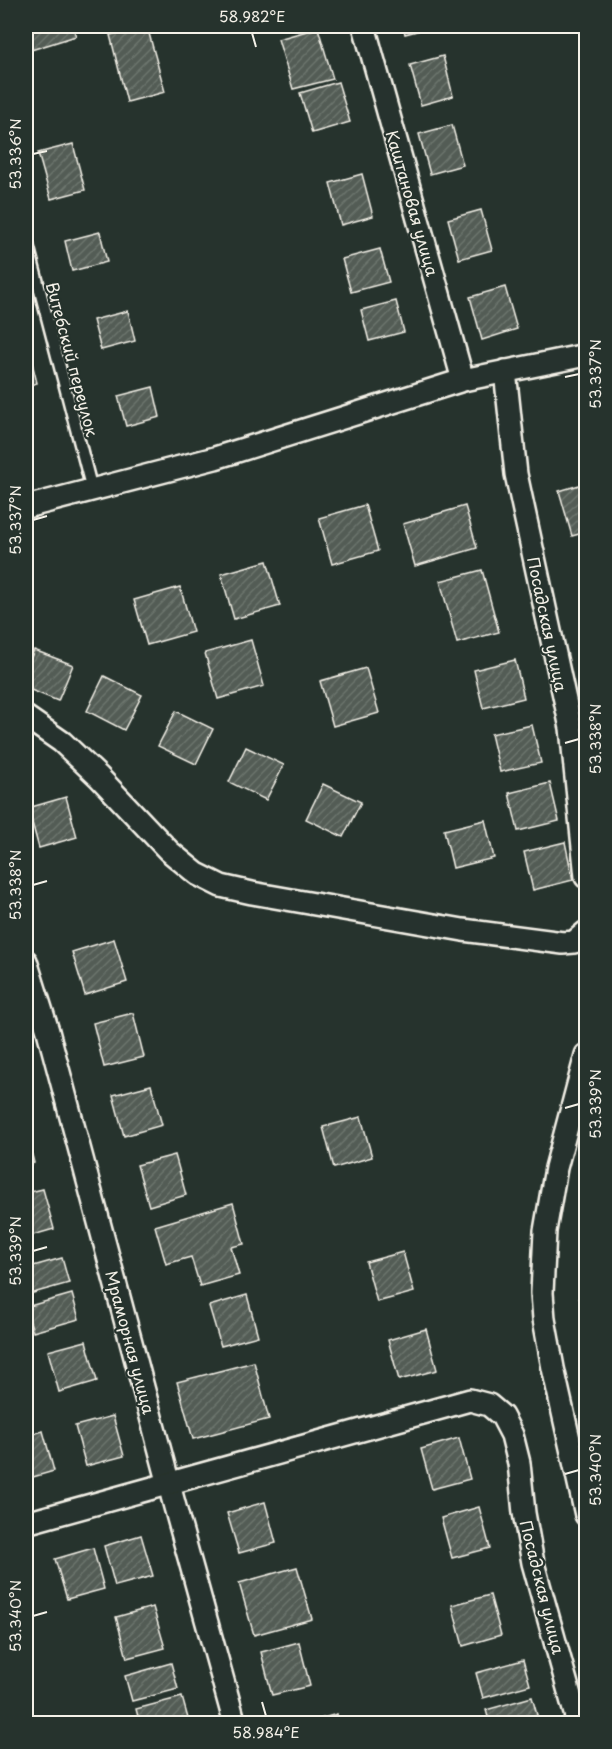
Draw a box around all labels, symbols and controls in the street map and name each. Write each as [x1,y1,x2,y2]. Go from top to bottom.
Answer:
text: 58.982°E [219,4,285,27]
text: 53.336°N [3,118,26,190]
street label: Каштановая улица [381,127,445,279]
street label: Витебский переулок [41,279,105,439]
text: 53.337°N [583,339,606,409]
text: 53.337°N [3,485,26,555]
street label: Посадская улица [522,554,574,694]
text: 53.338°N [583,704,606,774]
text: 53.338°N [3,850,26,920]
text: 53.339°N [583,1069,606,1139]
text: 53.339°N [3,1216,26,1286]
street label: Мраморная улица [100,1267,162,1417]
text: 53.340°N [583,1434,606,1506]
street label: Посадская улица [515,1517,571,1657]
text: 53.340°N [3,1580,26,1652]
text: 58.984°E [232,1720,300,1743]

